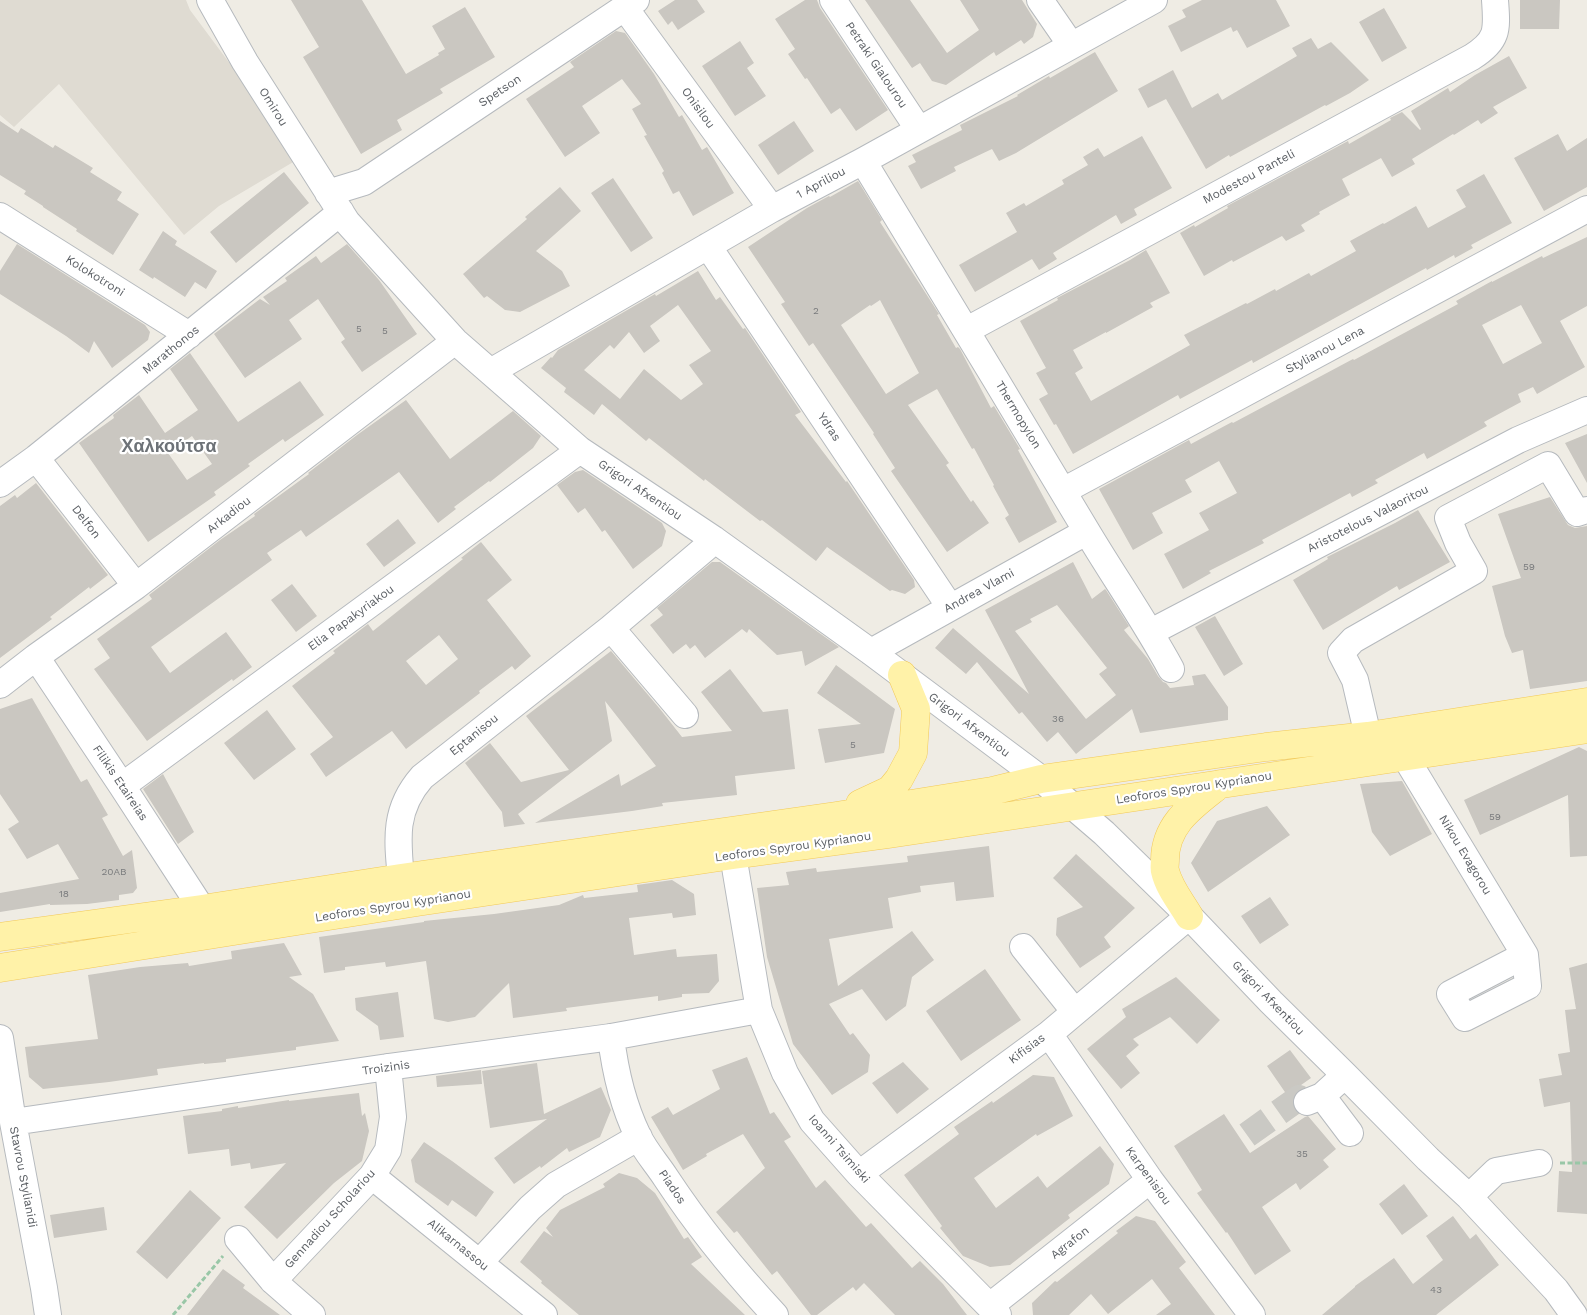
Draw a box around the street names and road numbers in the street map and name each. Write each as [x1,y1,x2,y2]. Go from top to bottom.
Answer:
street label: Petraki Gialourou [842,19,910,111]
street label: Spetson [476,72,524,110]
street label: Omirou [256,85,290,129]
street label: Onisilou [678,85,718,131]
street label: Modestou Panteli [1201,147,1297,207]
street label: 1 Apriliou [794,164,848,202]
street label: Kolokotroni [63,252,127,300]
street label: Marathonos [140,323,202,377]
street label: Stylianou Lena [1283,323,1367,377]
street label: Thermopylon [992,378,1044,452]
street label: Ydras [814,410,844,444]
street label: Grigori Afxentiou [595,457,685,523]
street label: Aristotelous Valaoritou [1305,482,1431,556]
street label: Arkadiou [204,493,254,537]
street label: Delfon [68,502,104,542]
street label: Andrea Vlami [941,566,1017,616]
street label: Elia Papakyriakou [305,582,397,654]
street label: Grigori Afxentiou [925,690,1013,760]
street label: Eptanisou [447,711,501,759]
street label: Filikis Etaireias [89,742,151,824]
street label: Leoforos Spyrou Kyprianou [1115,769,1273,807]
street label: Nikou Evagorou [1436,813,1494,897]
street label: Leoforos Spyrou Kyprianou [714,829,872,865]
street label: Leoforos Spyrou Kyprianou [314,887,472,925]
street label: Grigori Afxentiou [1229,958,1307,1038]
street label: Kifisias [1006,1031,1048,1067]
street label: Troizinis [361,1058,411,1078]
street label: Ioanni Tsimiski [805,1112,873,1186]
street label: Stavrou Stylianidi [6,1125,40,1229]
street label: Karpenisiou [1122,1144,1174,1208]
street label: Gennadiou Scholariou [282,1166,378,1272]
street label: Piados [655,1167,689,1207]
street label: Alikarnassou [424,1216,492,1274]
street label: Agrafon [1048,1223,1092,1263]

